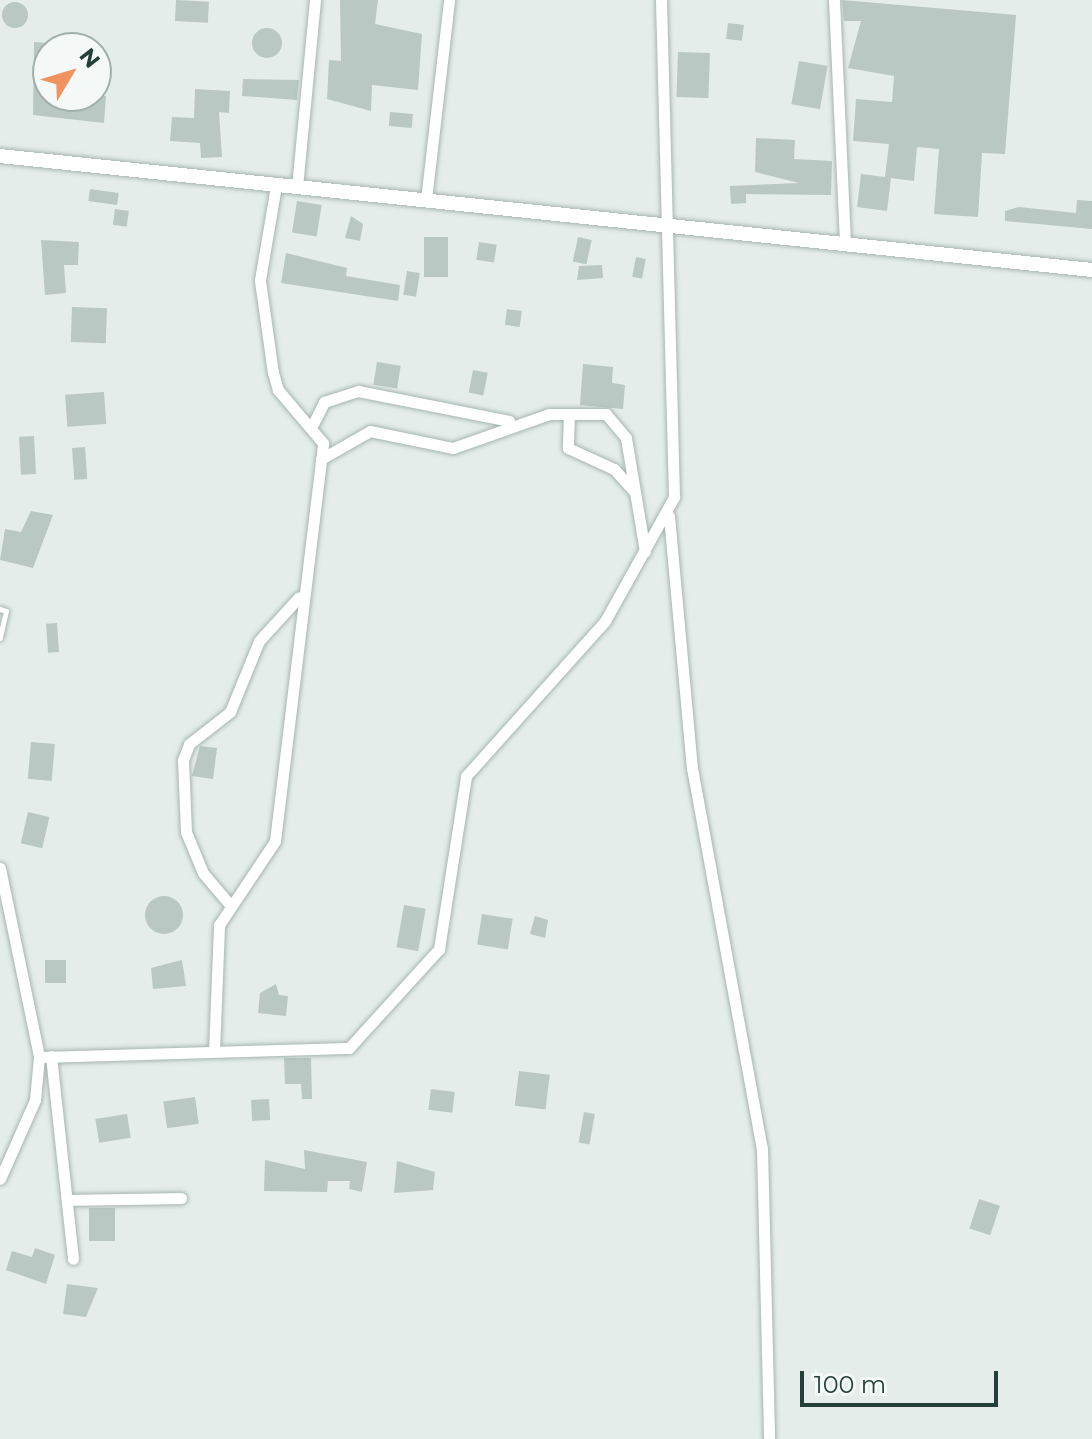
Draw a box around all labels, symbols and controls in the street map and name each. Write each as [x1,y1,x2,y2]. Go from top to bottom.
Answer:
north arrow [32,32,112,112]
text: N [74,43,106,73]
scale bar [804,1355,1002,1405]
text: 100 m [814,1370,886,1399]

